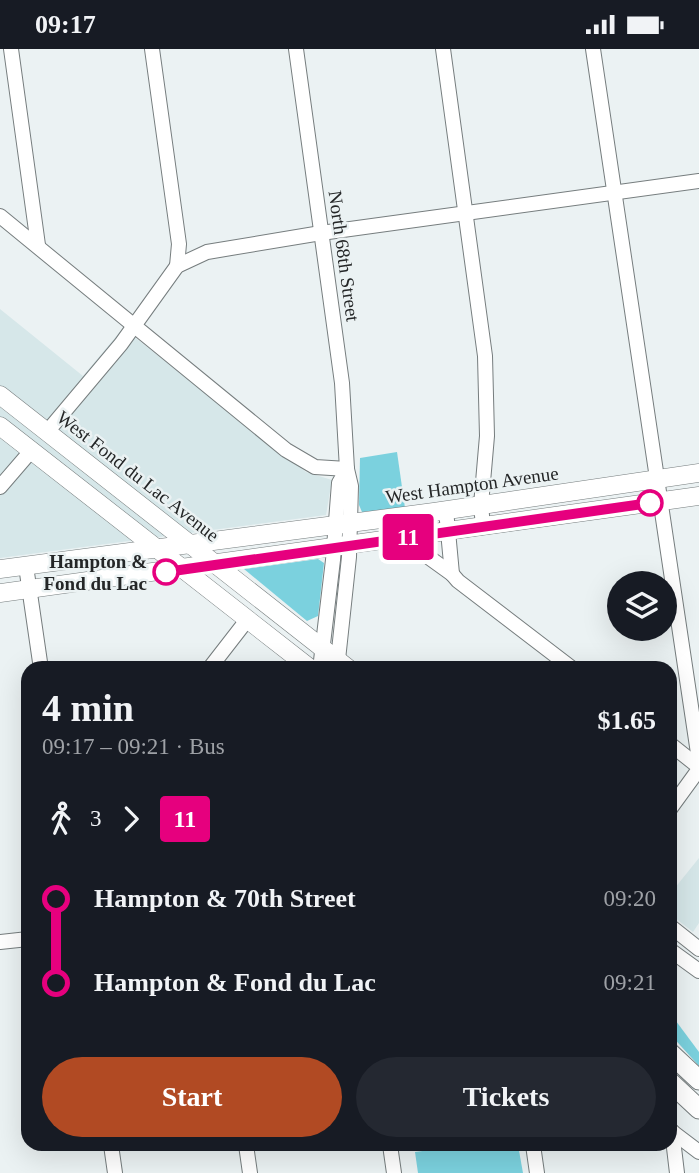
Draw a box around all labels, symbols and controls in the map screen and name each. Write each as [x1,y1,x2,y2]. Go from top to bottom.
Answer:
text: 09:17 [35,10,96,39]
street label: North 68th Street [324,189,364,323]
street label: West Fond du Lac Avenue [53,406,223,546]
street label: West Hampton Avenue [384,462,560,508]
unlabelled marker [637,490,663,516]
line badge: 11 [376,514,440,560]
text: 11 [397,524,419,550]
place label: Hampton & Fond du Lac [44,551,147,594]
marker: Hampton & Fond du Lac [153,559,179,585]
map controls [607,571,677,641]
button: layers [607,571,677,641]
text: 4 min [42,687,134,729]
text: $1.65 [598,706,656,735]
text: 09:17 – 09:21 · Bus [42,734,225,759]
icon: walk [42,800,80,838]
icon: forward [112,800,150,838]
text: 3 [90,806,102,831]
text: 11 [174,806,196,832]
text: Hampton & 70th Street [94,884,356,913]
text: 09:20 [604,886,656,911]
text: Hampton & Fond du Lac [94,968,376,997]
text: 09:21 [604,970,656,995]
button: Start [42,1057,342,1137]
button: Tickets [356,1057,656,1137]

